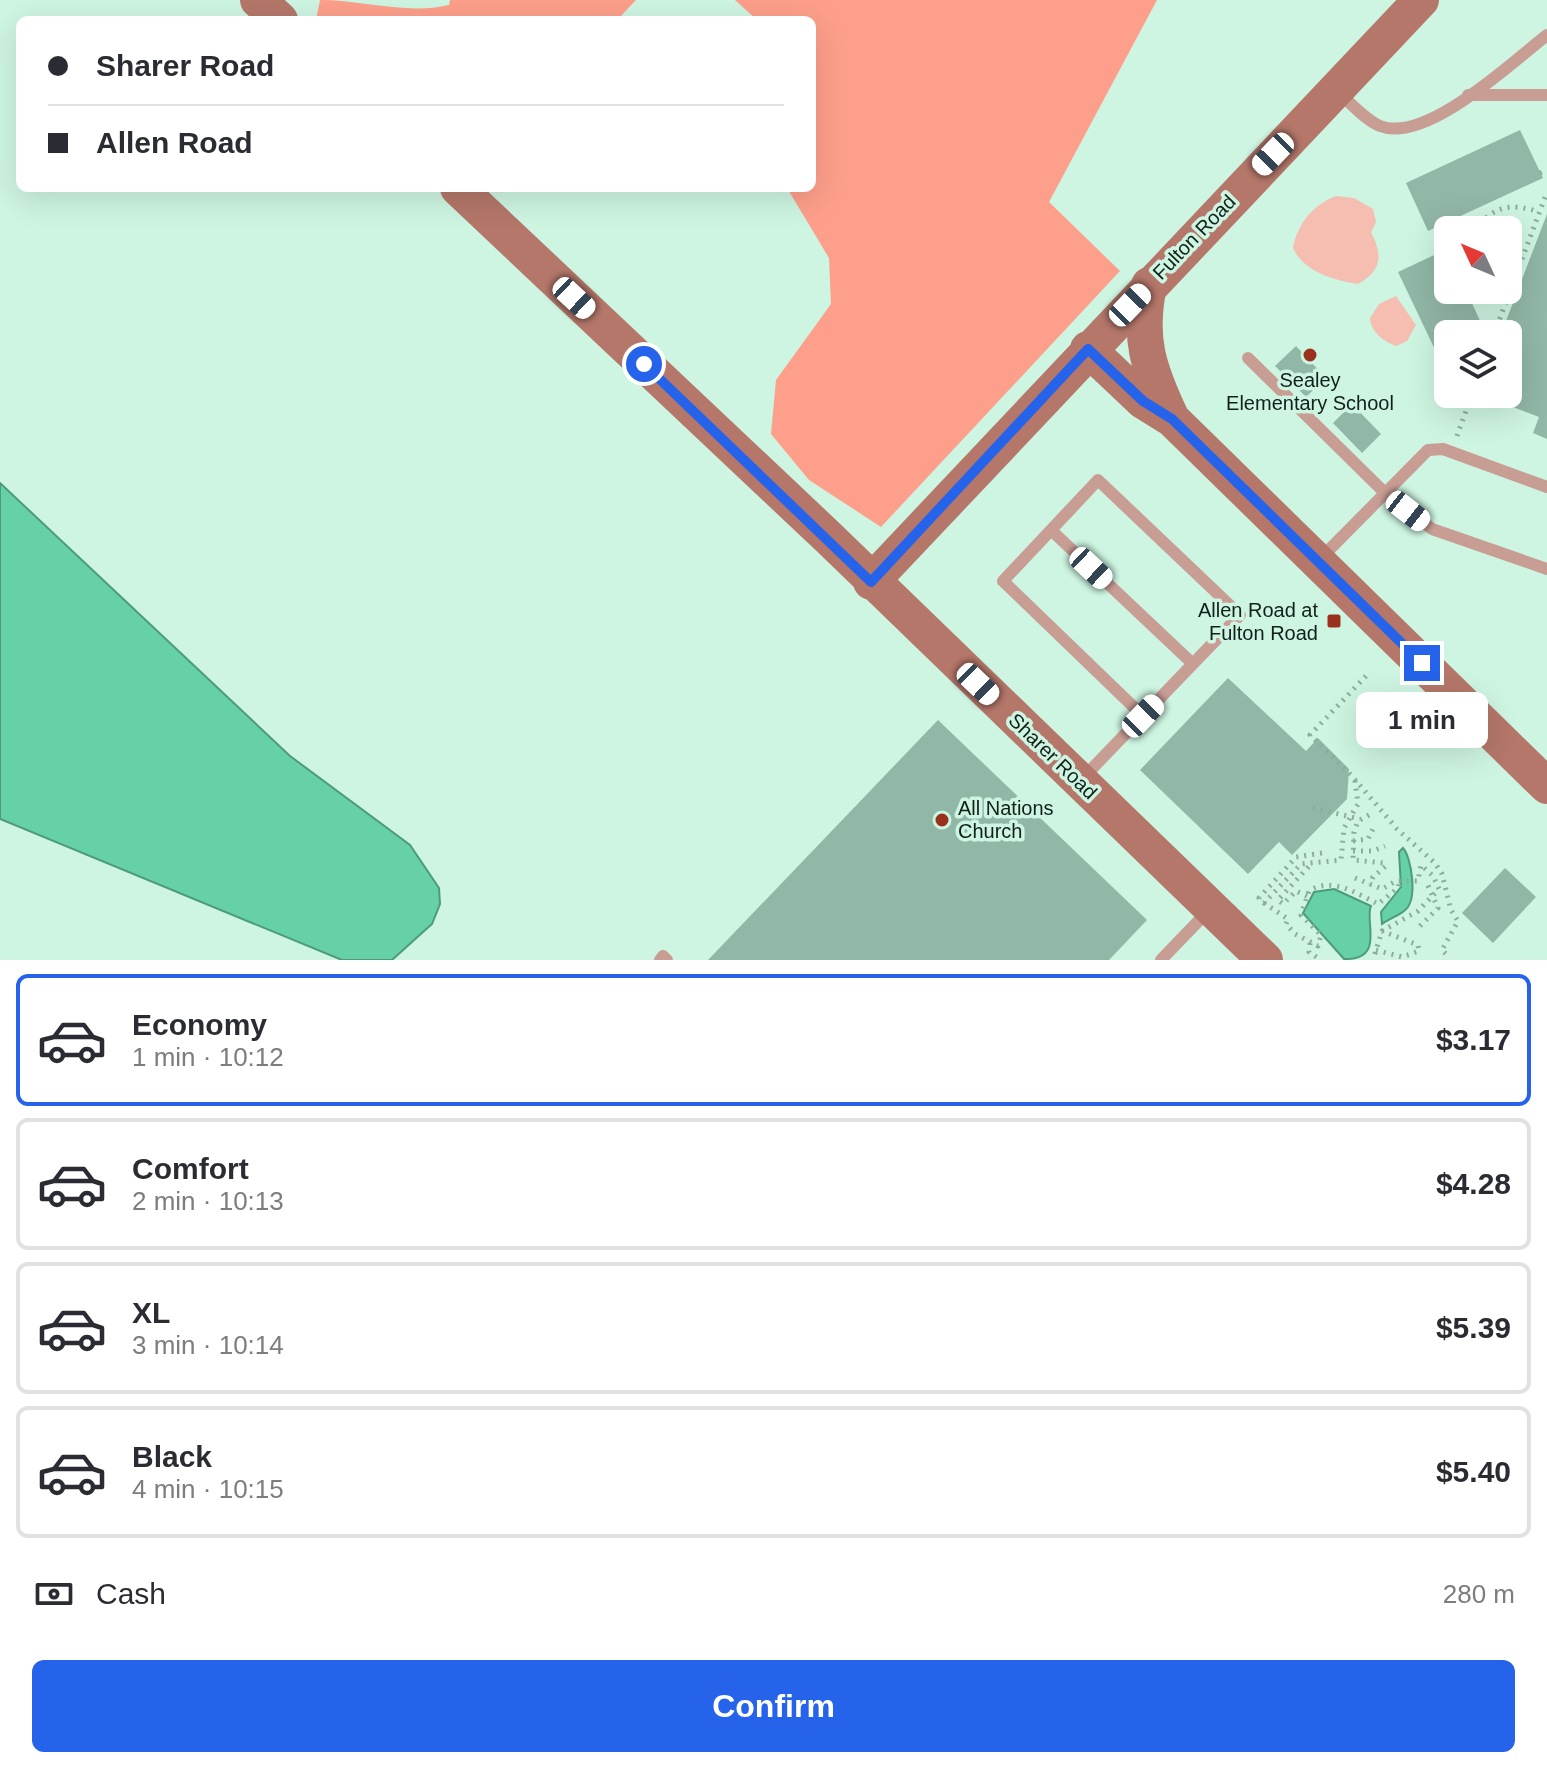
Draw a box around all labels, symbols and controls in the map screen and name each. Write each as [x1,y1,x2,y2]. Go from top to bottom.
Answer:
text: Sharer Road [96,49,274,82]
text: Allen Road [96,126,253,159]
car [1248,128,1298,180]
street label: Fulton Road [1148,190,1240,284]
north arrow [1434,216,1522,304]
map controls [1434,216,1522,408]
car [548,273,600,323]
car [1105,279,1155,331]
button: layers [1434,320,1522,408]
route start [626,346,662,382]
marker: Sealey Elementary School [1301,346,1319,364]
place label: Sealey Elementary School [1226,369,1394,414]
car [1382,487,1434,535]
car [1065,543,1117,593]
place label: Allen Road at Fulton Road [1198,599,1318,644]
marker: Allen Road at Fulton Road [1325,612,1343,630]
route end [1404,645,1440,681]
car [952,659,1004,709]
car [1118,690,1168,742]
callout: 1 min [1356,691,1488,747]
text: 1 min [1388,705,1456,735]
street label: Sharer Road [1005,709,1101,803]
place label: All Nations Church [958,797,1054,842]
marker: All Nations Church [933,811,951,829]
icon: car [36,1004,108,1076]
text: Economy [132,1008,267,1041]
text: $3.17 [1436,1023,1511,1056]
text: 1 min · 10:12 [132,1042,284,1072]
icon: car [36,1148,108,1220]
text: Comfort [132,1152,249,1185]
text: $4.28 [1436,1167,1511,1200]
text: 2 min · 10:13 [132,1186,284,1216]
icon: car [36,1292,108,1364]
text: XL [132,1296,170,1329]
text: $5.39 [1436,1311,1511,1344]
text: 3 min · 10:14 [132,1330,284,1360]
icon: car [36,1436,108,1508]
text: Black [132,1440,212,1473]
text: $5.40 [1436,1455,1511,1488]
text: 4 min · 10:15 [132,1474,284,1504]
icon: cash [32,1572,76,1616]
text: Cash [96,1577,166,1610]
text: 280 m [1443,1579,1515,1609]
button: Confirm [32,1660,1515,1752]

